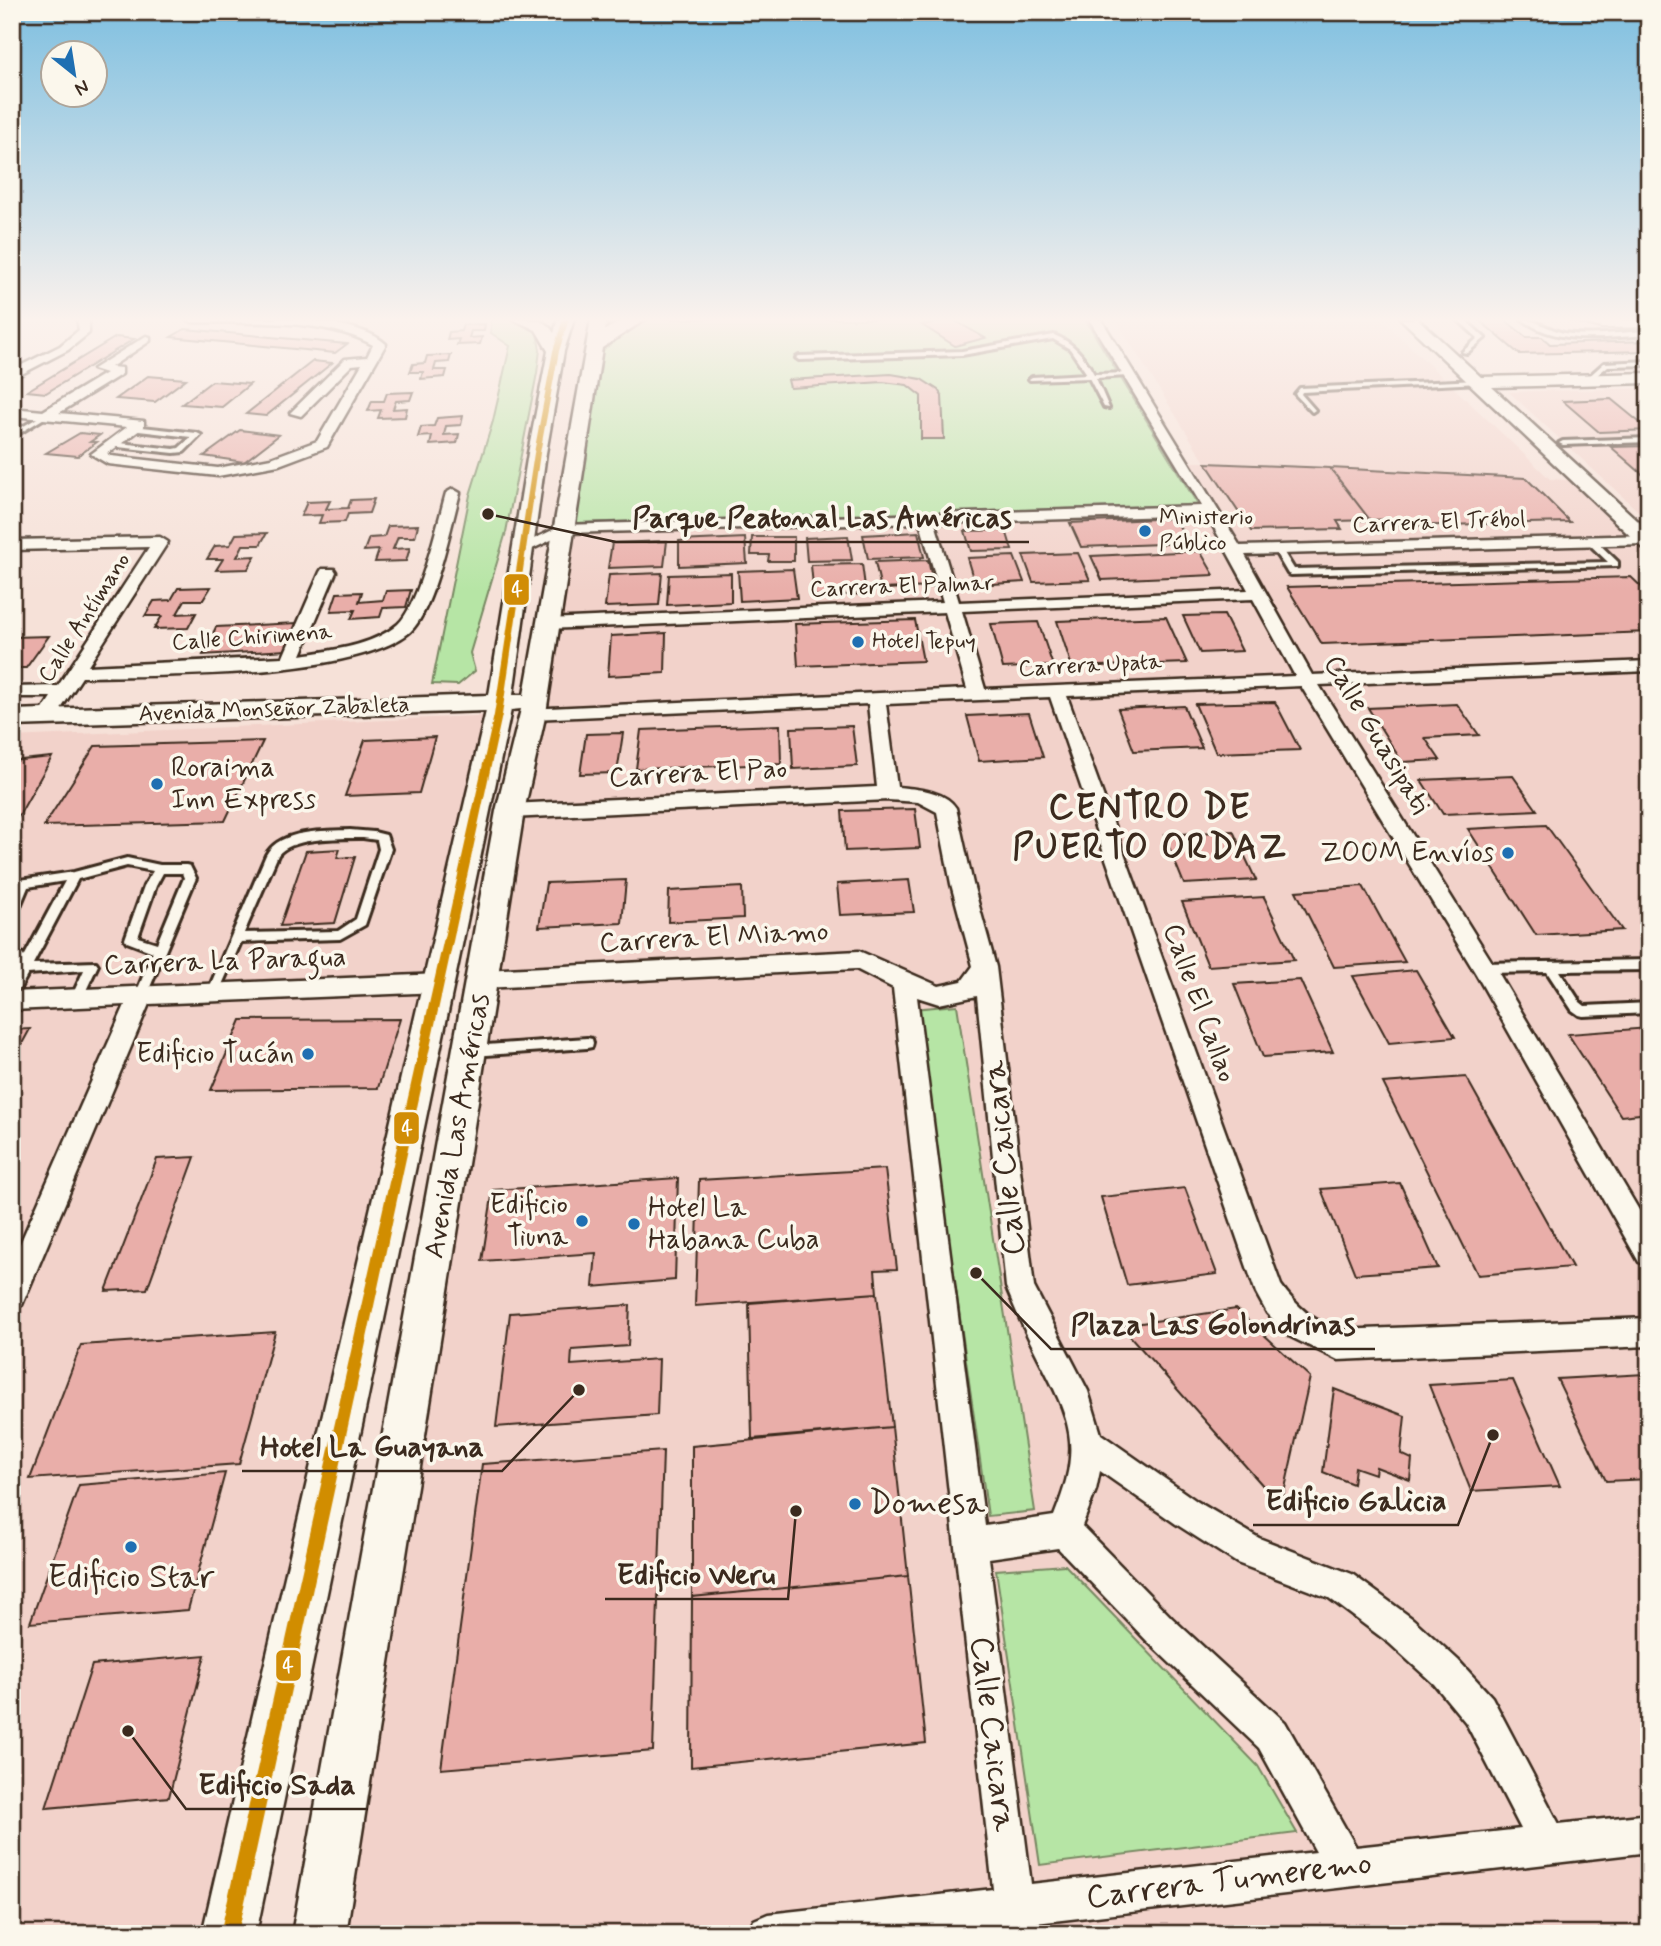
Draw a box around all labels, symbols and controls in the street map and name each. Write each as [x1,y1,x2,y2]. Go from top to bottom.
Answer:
north arrow [38,38,108,108]
text: N [70,73,93,101]
callout: Parque Peatonal Las Américas [616,491,1029,542]
text: Parque Peatonal Las Américas [632,499,1012,538]
place label: Ministerio Público [1159,503,1253,559]
street label: Carrera El Trébol [1352,505,1526,541]
marker: Ministerio Público [1137,523,1153,539]
street label: Calle Antímano [32,547,138,689]
street label: Carrera El Palmar [810,569,995,605]
line badge: 4 [503,573,530,606]
text: 4 [511,578,523,603]
street label: Calle Chirimena [171,617,333,659]
place label: Hotel Tepuy [872,627,976,657]
marker: Hotel Tepuy [850,634,866,650]
street label: Carrera Upata [1018,647,1163,685]
street label: Calle Guasipati [1314,649,1438,821]
street label: Avenida Monseñor Zabaleta [138,690,410,730]
place label: Roraima Inn Express [171,750,316,819]
street label: Carrera El Pao [608,751,788,797]
marker: Roraima Inn Express [149,776,165,792]
district label: CENTRO DE PUERTO ORDAZ [1012,785,1288,871]
place label: ZOOM Envíos [1320,835,1494,872]
marker: ZOOM Envíos [1500,845,1516,861]
street label: Carrera El Miamo [598,914,830,962]
street label: Calle El Callao [1153,919,1245,1087]
street label: Carrera La Paragua [103,939,347,988]
street label: Avenida Las Américas [416,991,500,1261]
place label: Edificio Tucán [136,1036,294,1073]
marker: Edificio Tucán [300,1046,316,1062]
street label: Calle Caicara [973,1058,1037,1258]
line badge: 4 [393,1111,420,1145]
text: 4 [401,1117,413,1142]
place label: Edificio Tiuna [489,1187,568,1256]
place label: Hotel La Habana Cuba [648,1190,820,1259]
marker: Edificio Tiuna [574,1213,590,1229]
marker: Hotel La Habana Cuba [626,1216,642,1232]
callout: Plaza Las Golondrinas [1051,1298,1375,1349]
text: Plaza Las Golondrinas [1070,1306,1356,1345]
callout: Hotel La Guayana [242,1420,502,1471]
text: Hotel La Guayana [260,1428,484,1467]
callout: Edificio Galicia [1253,1474,1458,1525]
place label: Domesa [869,1482,985,1526]
text: Edificio Galicia [1265,1482,1447,1521]
marker: Domesa [847,1496,863,1512]
marker: Edificio Star [123,1539,139,1555]
callout: Edificio Weru [605,1548,788,1599]
place label: Edificio Star [48,1556,215,1600]
text: Edificio Weru [617,1556,776,1595]
street label: Calle Caicara [958,1634,1026,1834]
line badge: 4 [275,1649,302,1682]
text: 4 [282,1654,294,1679]
callout: Edificio Sada [186,1758,368,1809]
text: Edificio Sada [198,1766,356,1805]
street label: Carrera Tumeremo [1084,1842,1374,1920]

